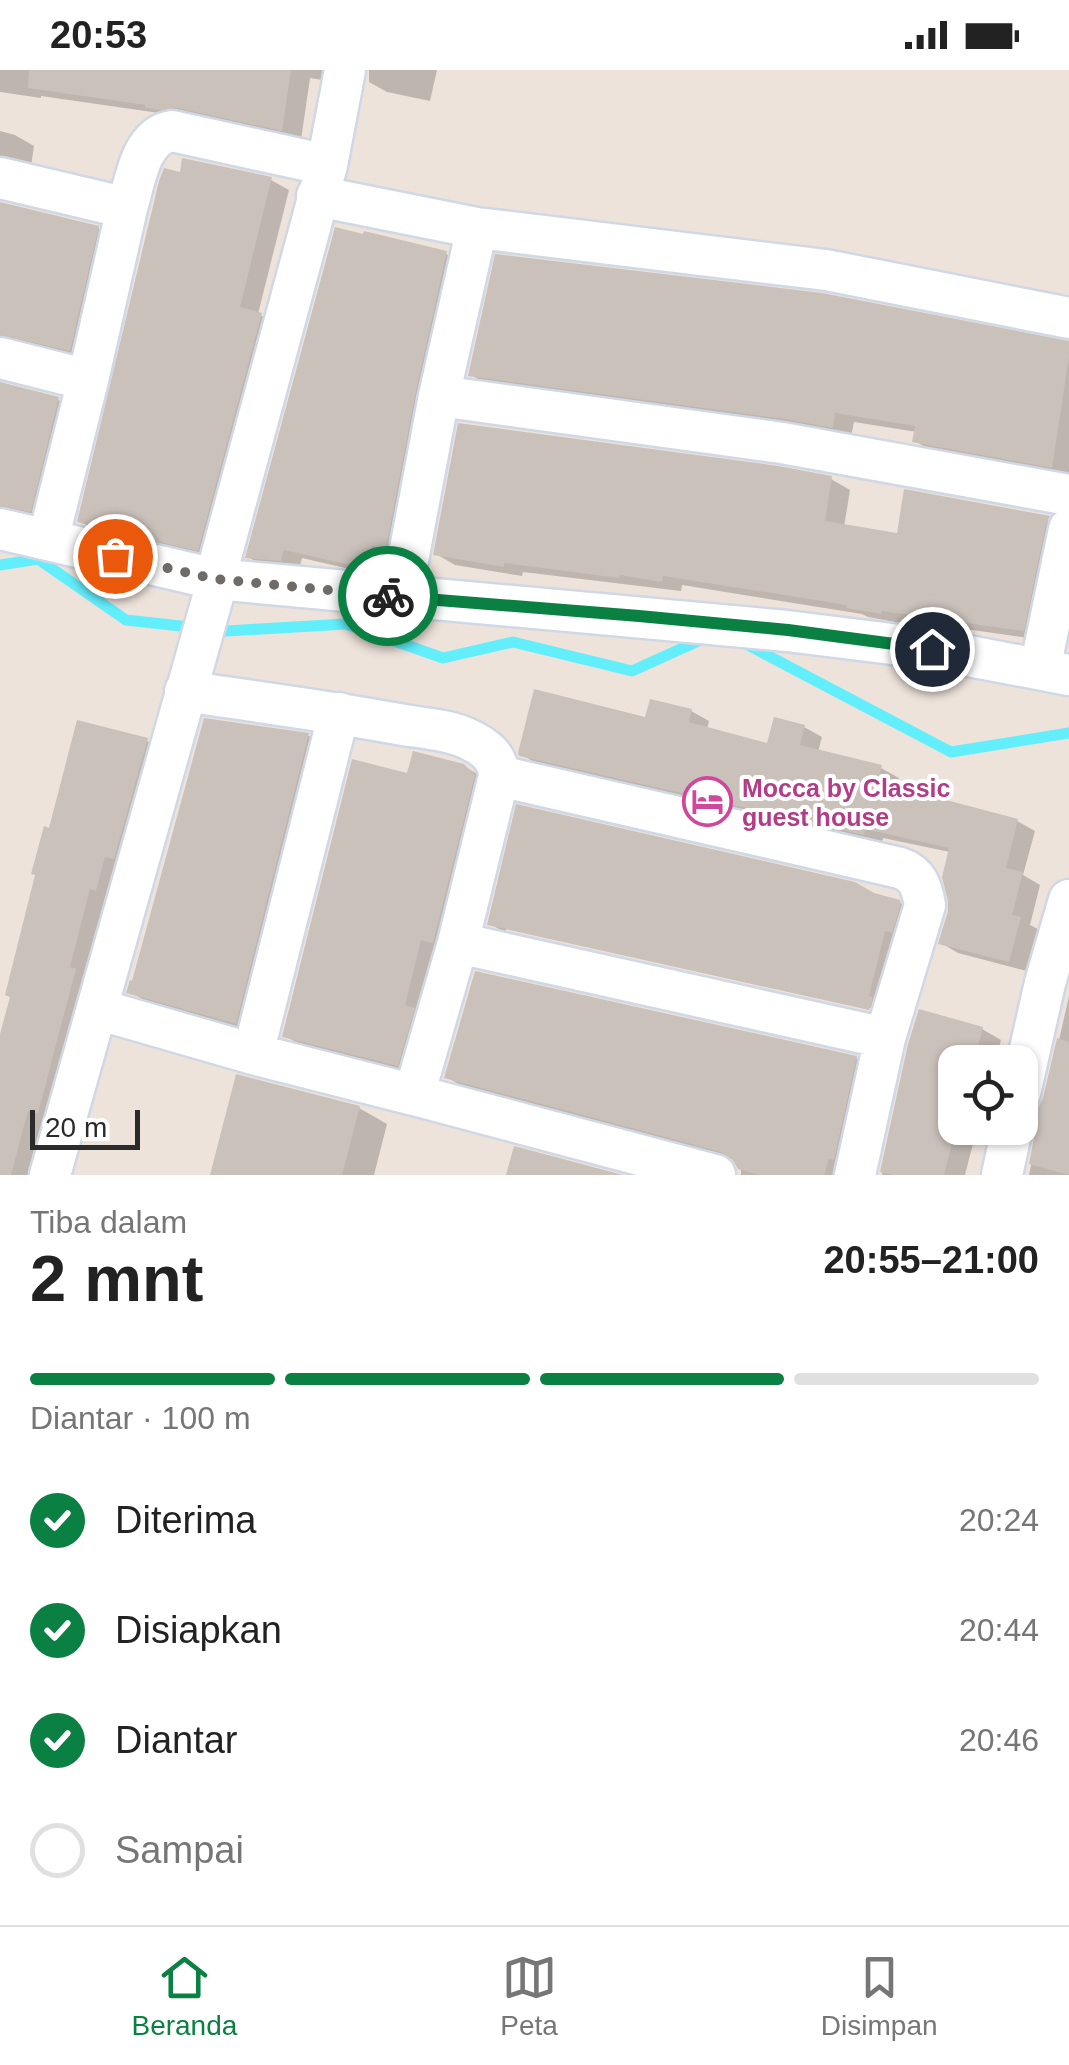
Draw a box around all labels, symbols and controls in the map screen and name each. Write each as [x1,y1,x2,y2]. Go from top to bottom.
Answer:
text: 20:53 [50,14,147,56]
pin [73,514,158,599]
icon: bag [88,529,143,584]
courier [338,546,438,646]
icon: bike [361,569,416,624]
pin [890,607,975,692]
icon: home [905,622,960,677]
place label: Mocca by Classic guest house [742,774,951,831]
hotel icon: Mocca by Classic guest house [681,776,733,828]
map controls [938,1045,1038,1145]
button: locate [938,1045,1038,1145]
scale bar [30,1105,140,1150]
text: 20 m [45,1112,107,1143]
text: Tiba dalam [30,1204,187,1240]
text: 20:55–21:00 [823,1239,1039,1281]
text: 2 mnt [30,1242,203,1315]
text: Diantar · 100 m [30,1400,251,1436]
icon: check [30,1493,85,1548]
text: Diterima [115,1499,256,1541]
text: 20:24 [959,1502,1039,1538]
icon: check [30,1603,85,1658]
text: Disiapkan [115,1609,282,1651]
text: 20:44 [959,1612,1039,1648]
icon: check [30,1713,85,1768]
text: Diantar [115,1719,238,1761]
text: 20:46 [959,1722,1039,1758]
text: Sampai [115,1829,244,1871]
tab: Beranda [131,1950,237,2042]
tab: Peta [500,1950,558,2042]
tab: Disimpan [821,1950,938,2042]

